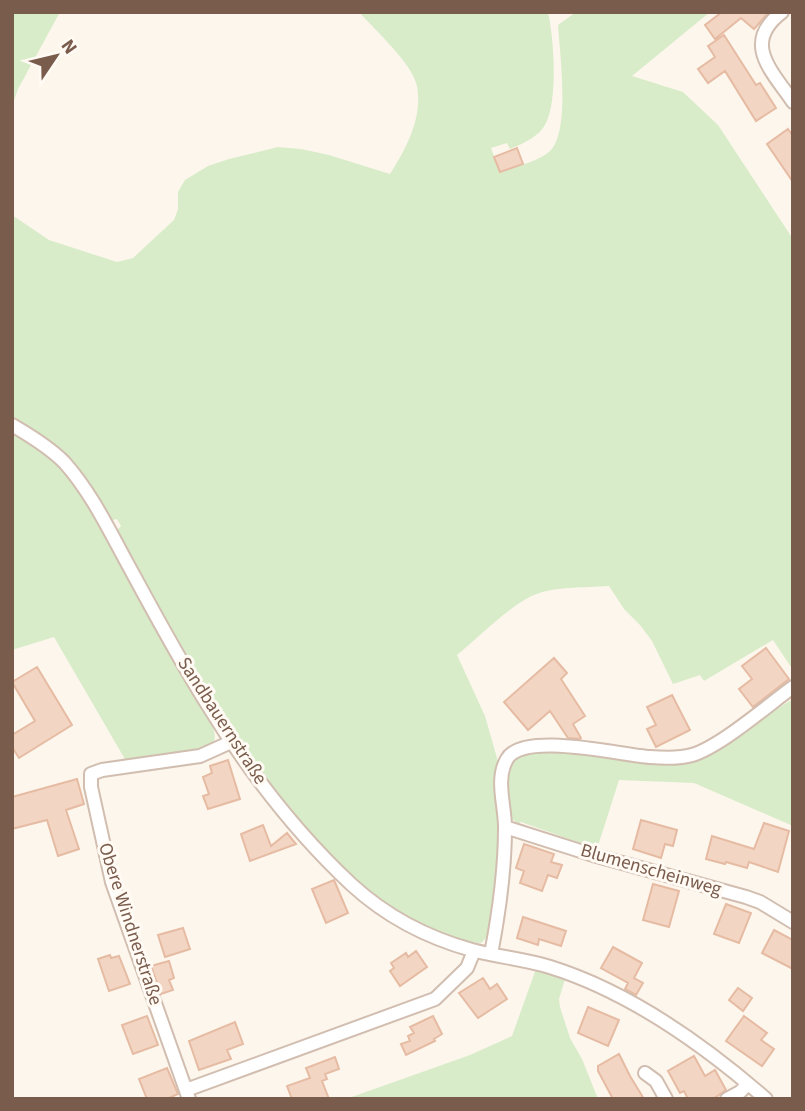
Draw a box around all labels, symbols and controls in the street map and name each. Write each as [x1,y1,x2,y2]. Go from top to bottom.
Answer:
north arrow [21,21,91,91]
text: N [54,34,83,60]
street label: Sandbauernstraße [171,652,273,790]
street label: Blumenscheinweg [577,837,725,903]
street label: Obere Windnerstraße [91,839,169,1009]

